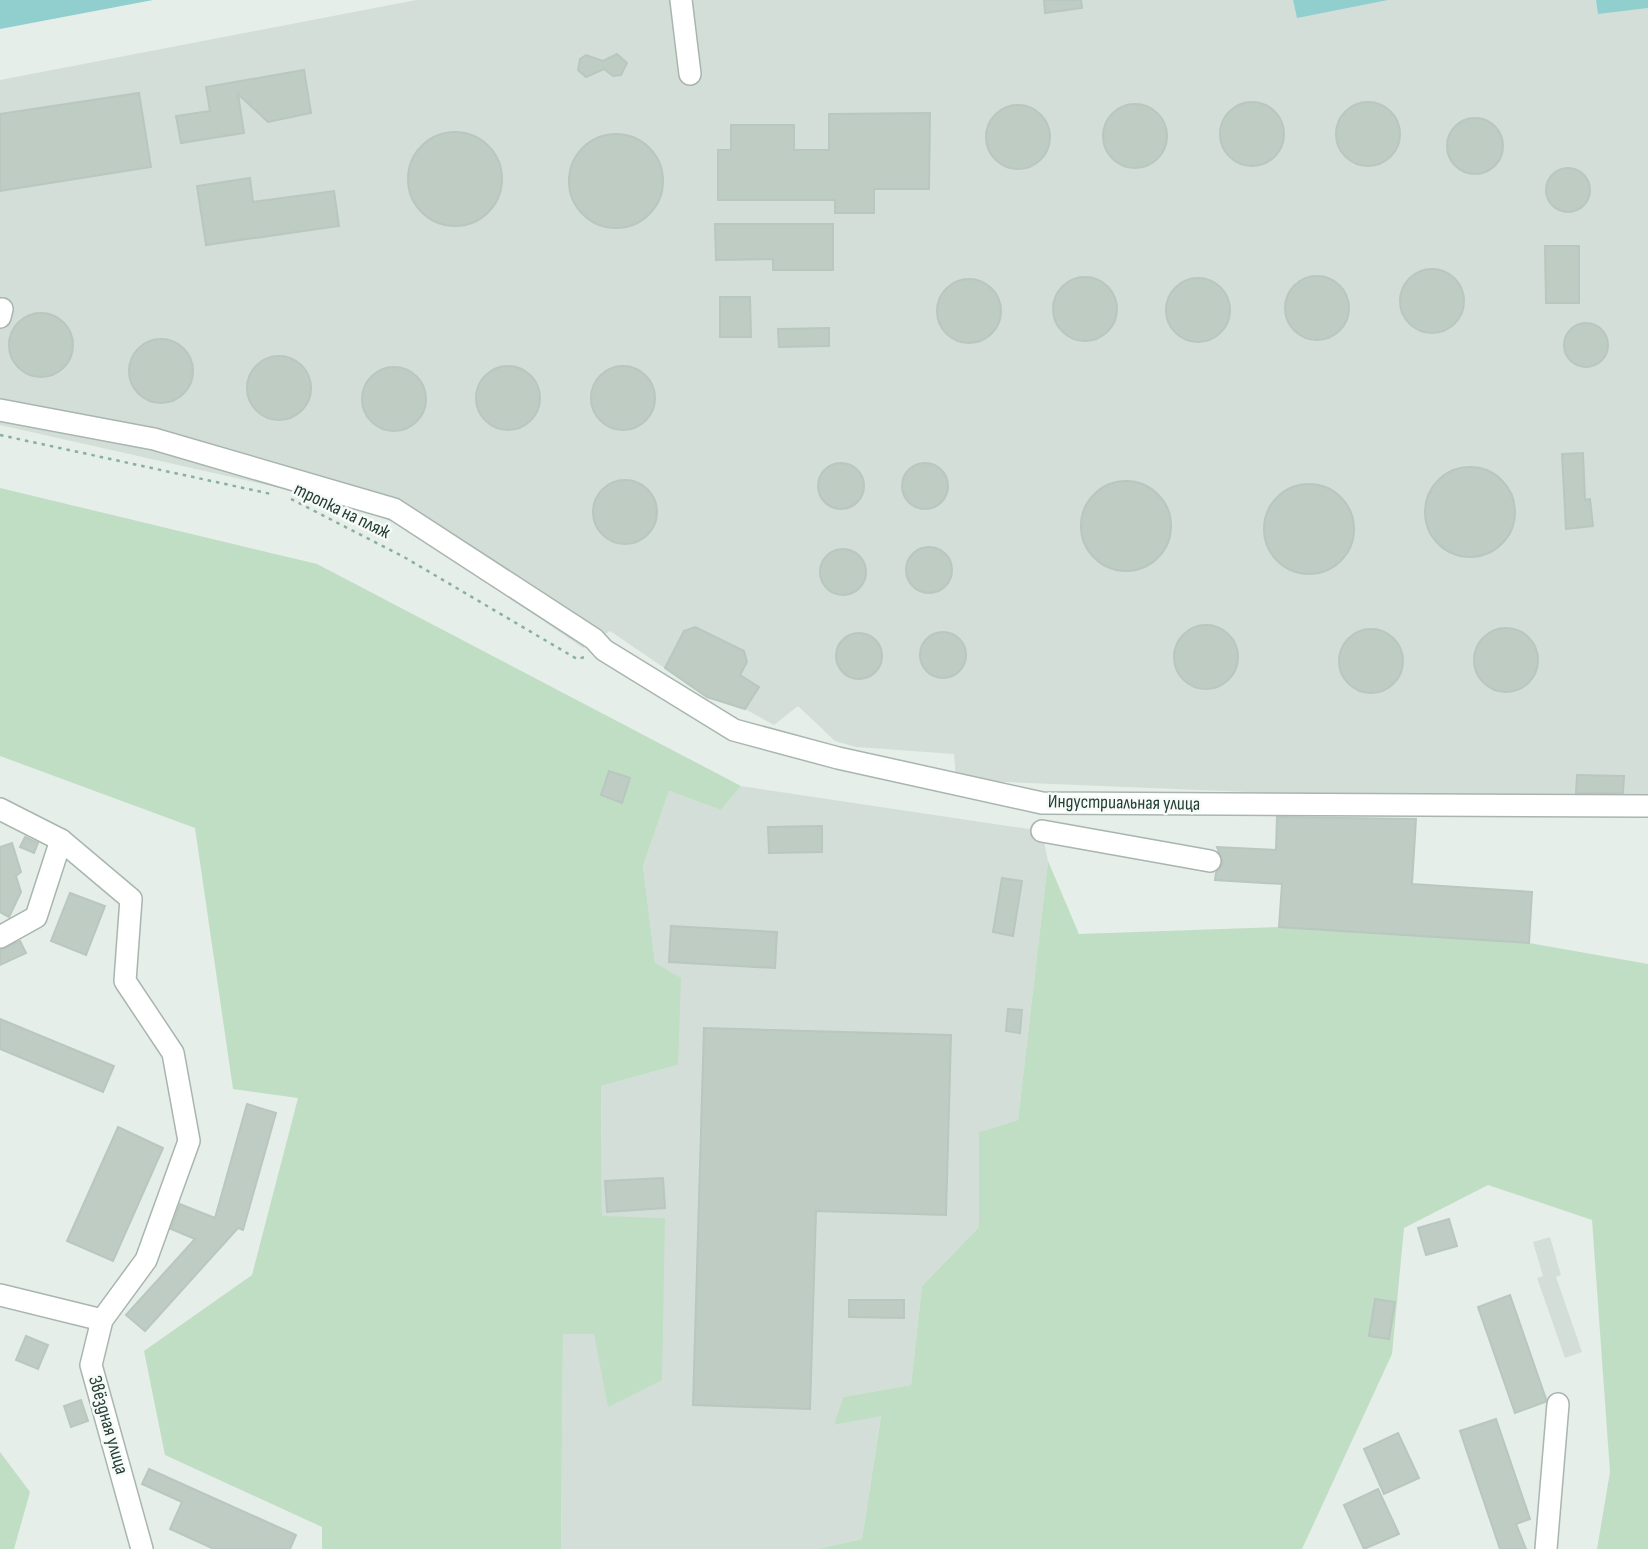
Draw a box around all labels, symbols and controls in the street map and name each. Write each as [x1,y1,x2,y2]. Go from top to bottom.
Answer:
street label: тропка на пляж [290,478,395,545]
street label: Индустриальная улица [1048,790,1200,816]
street label: Звёздная улица [83,1373,133,1477]

